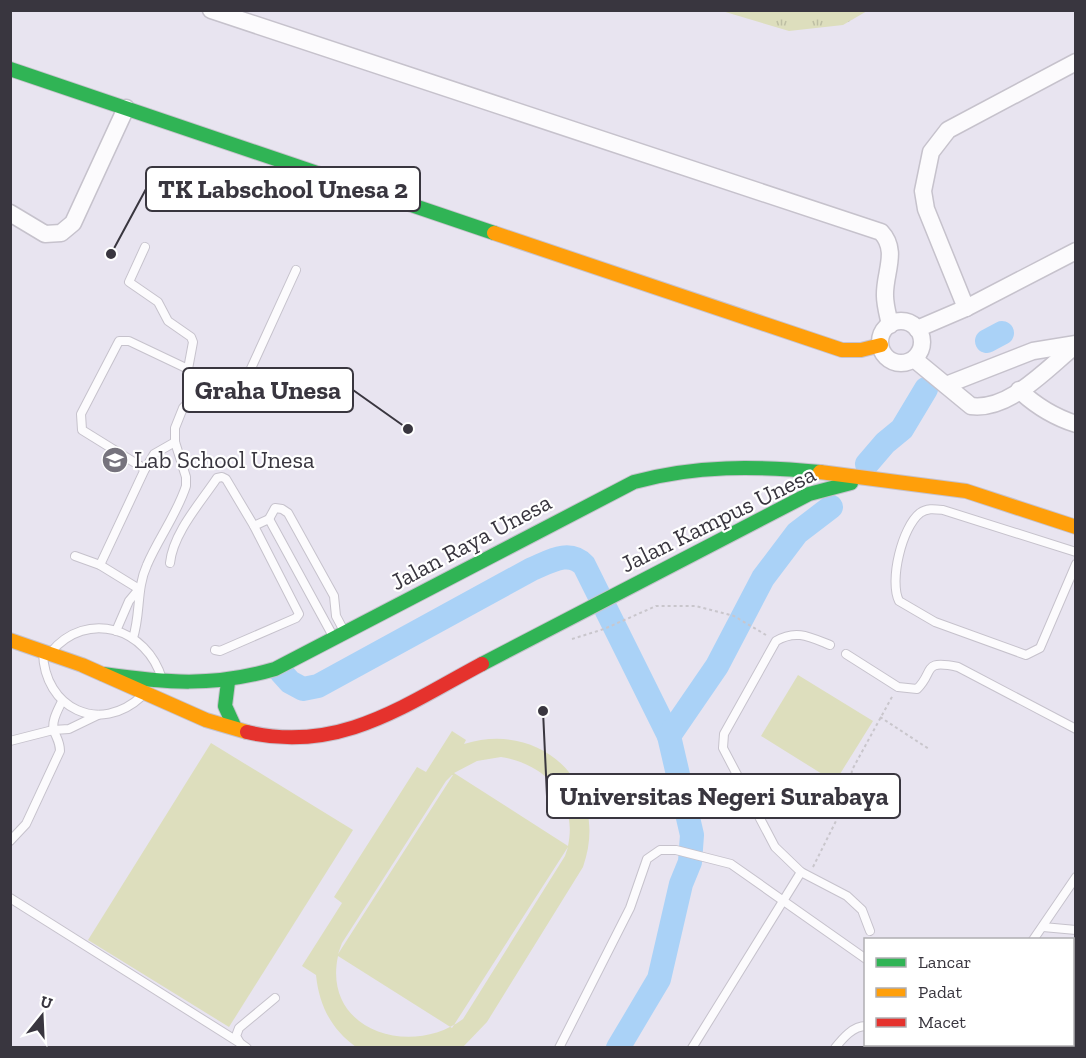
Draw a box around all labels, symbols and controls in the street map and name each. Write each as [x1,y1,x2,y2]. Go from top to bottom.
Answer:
callout: TK Labschool Unesa 2 [146,167,420,211]
text: TK Labschool Unesa 2 [158,173,408,205]
callout: Graha Unesa [183,368,353,412]
text: Graha Unesa [195,374,341,406]
school or university icon: Lab School Unesa [100,445,130,475]
place label: Lab School Unesa [134,445,315,474]
street label: Jalan Kampus Unesa [616,459,820,578]
street label: Jalan Raya Unesa [385,487,557,596]
callout: Universitas Negeri Surabaya [547,774,900,818]
text: Universitas Negeri Surabaya [559,780,889,812]
legend [864,938,1074,1046]
text: Lancar [918,951,971,973]
text: Padat [918,981,962,1003]
north arrow [12,986,72,1046]
text: U [38,991,55,1013]
text: Macet [918,1011,966,1033]

